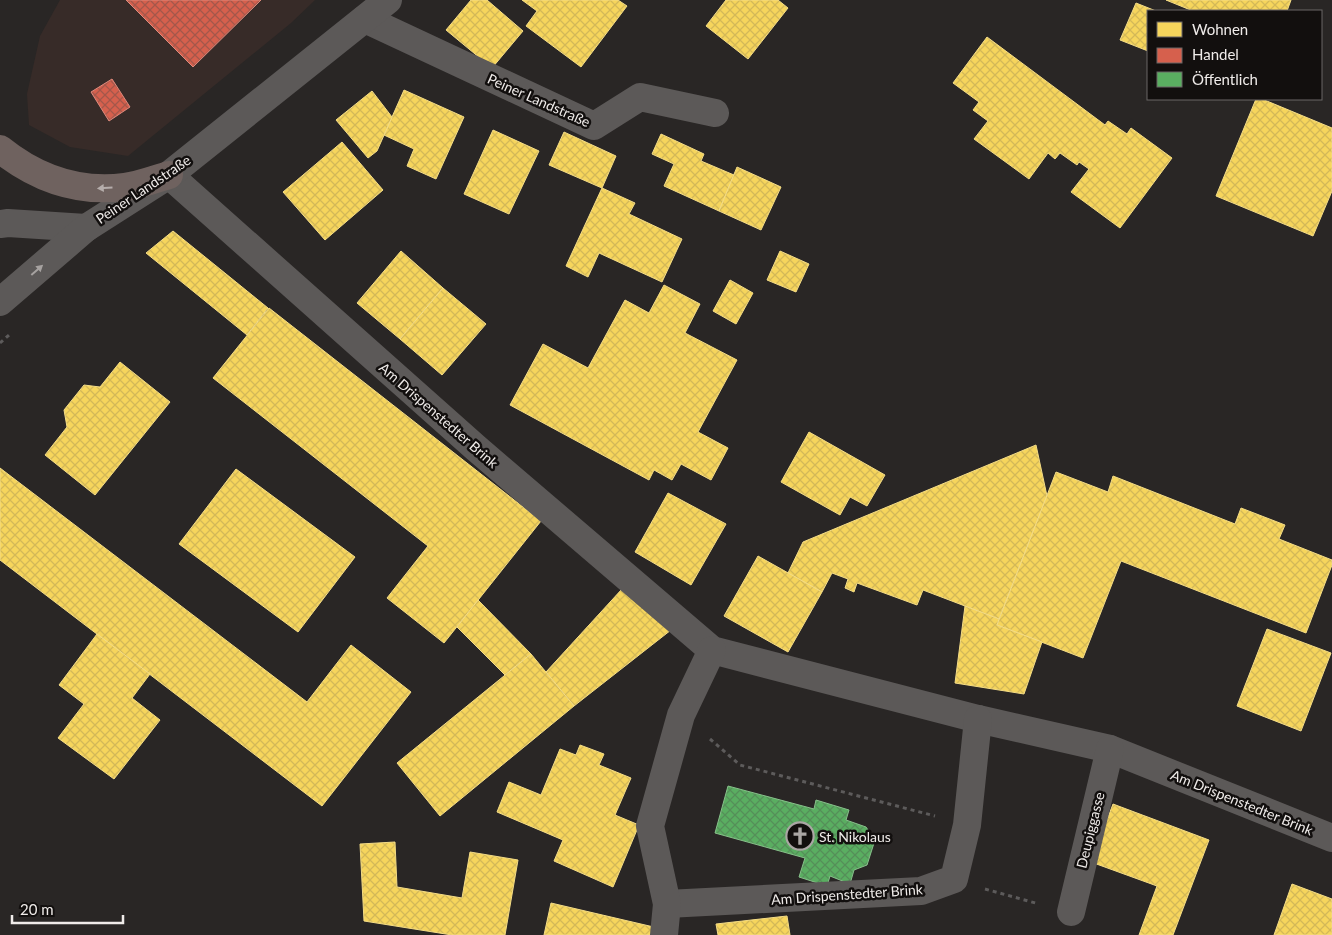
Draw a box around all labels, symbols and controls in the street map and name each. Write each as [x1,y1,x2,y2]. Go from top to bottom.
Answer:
legend [1147,10,1322,100]
text: Wohnen [1192,20,1248,38]
text: Handel [1192,45,1239,63]
street label: Peiner Landstraße [485,70,593,130]
text: Öffentlich [1192,70,1258,88]
street label: Peiner Landstraße [92,151,194,227]
one-way arrow [96,184,112,192]
one-way arrow [30,264,43,275]
street label: Am Drispenstedter Brink [376,359,503,472]
street label: Am Drispenstedter Brink [1168,766,1316,839]
street label: Deupiggasse [1072,790,1108,870]
church icon: St. Nikolaus [785,821,815,851]
place label: St. Nikolaus [819,828,891,845]
street label: Am Drispenstedter Brink [771,880,924,908]
scale bar [12,892,124,924]
text: 20 m [20,900,54,918]

